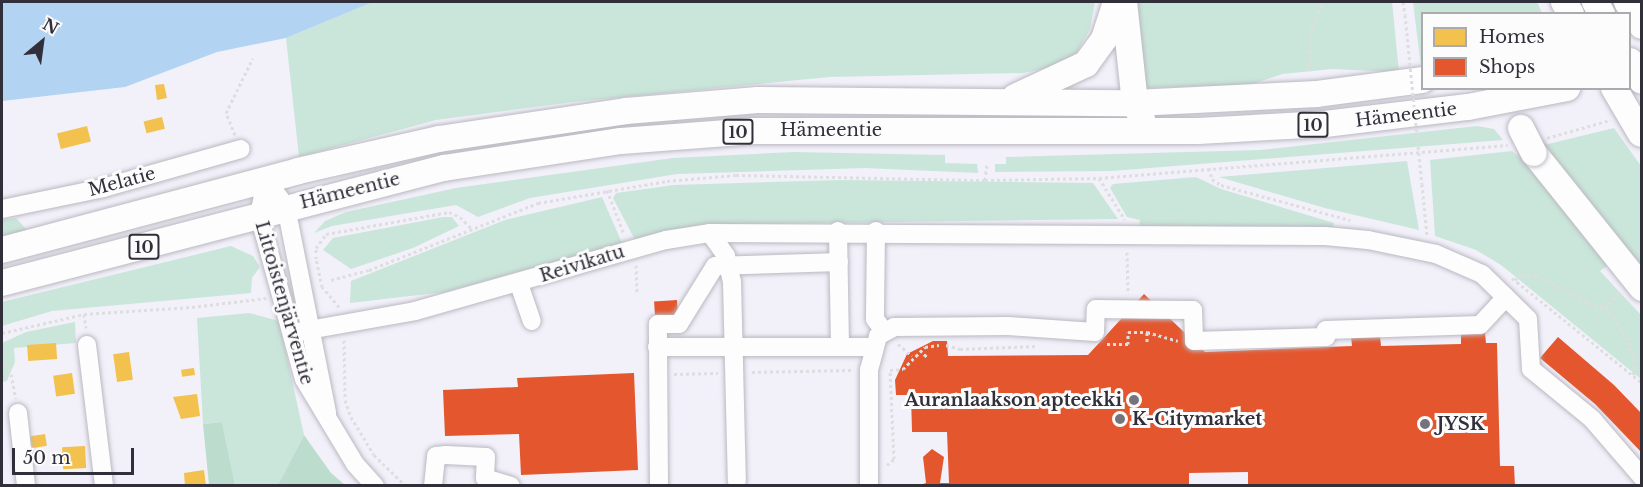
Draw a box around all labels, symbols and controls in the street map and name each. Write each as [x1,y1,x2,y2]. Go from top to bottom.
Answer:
north arrow [12,12,72,72]
legend [1421,12,1631,90]
text: N [39,14,62,39]
text: Homes [1479,26,1545,48]
text: Shops [1479,56,1535,78]
street label: Hämeentie [1354,98,1458,132]
road number: 10 [1296,112,1330,138]
road number: 10 [722,119,754,145]
street label: Hämeentie [780,119,882,141]
street label: Melatie [86,163,158,201]
street label: Hämeentie [298,168,402,214]
street label: Littoistenjärventie [250,219,318,387]
road number: 10 [128,234,160,260]
street label: Reivikatu [537,241,627,287]
place label: Auranlaakson apteekki [904,389,1122,411]
marker: Auranlaakson apteekki [1127,393,1141,407]
place label: K-Citymarket [1132,408,1262,430]
marker: K-Citymarket [1113,412,1127,426]
place label: JYSK [1437,413,1485,435]
marker: JYSK [1418,417,1432,431]
scale bar [15,436,136,474]
text: 50 m [23,447,71,469]

